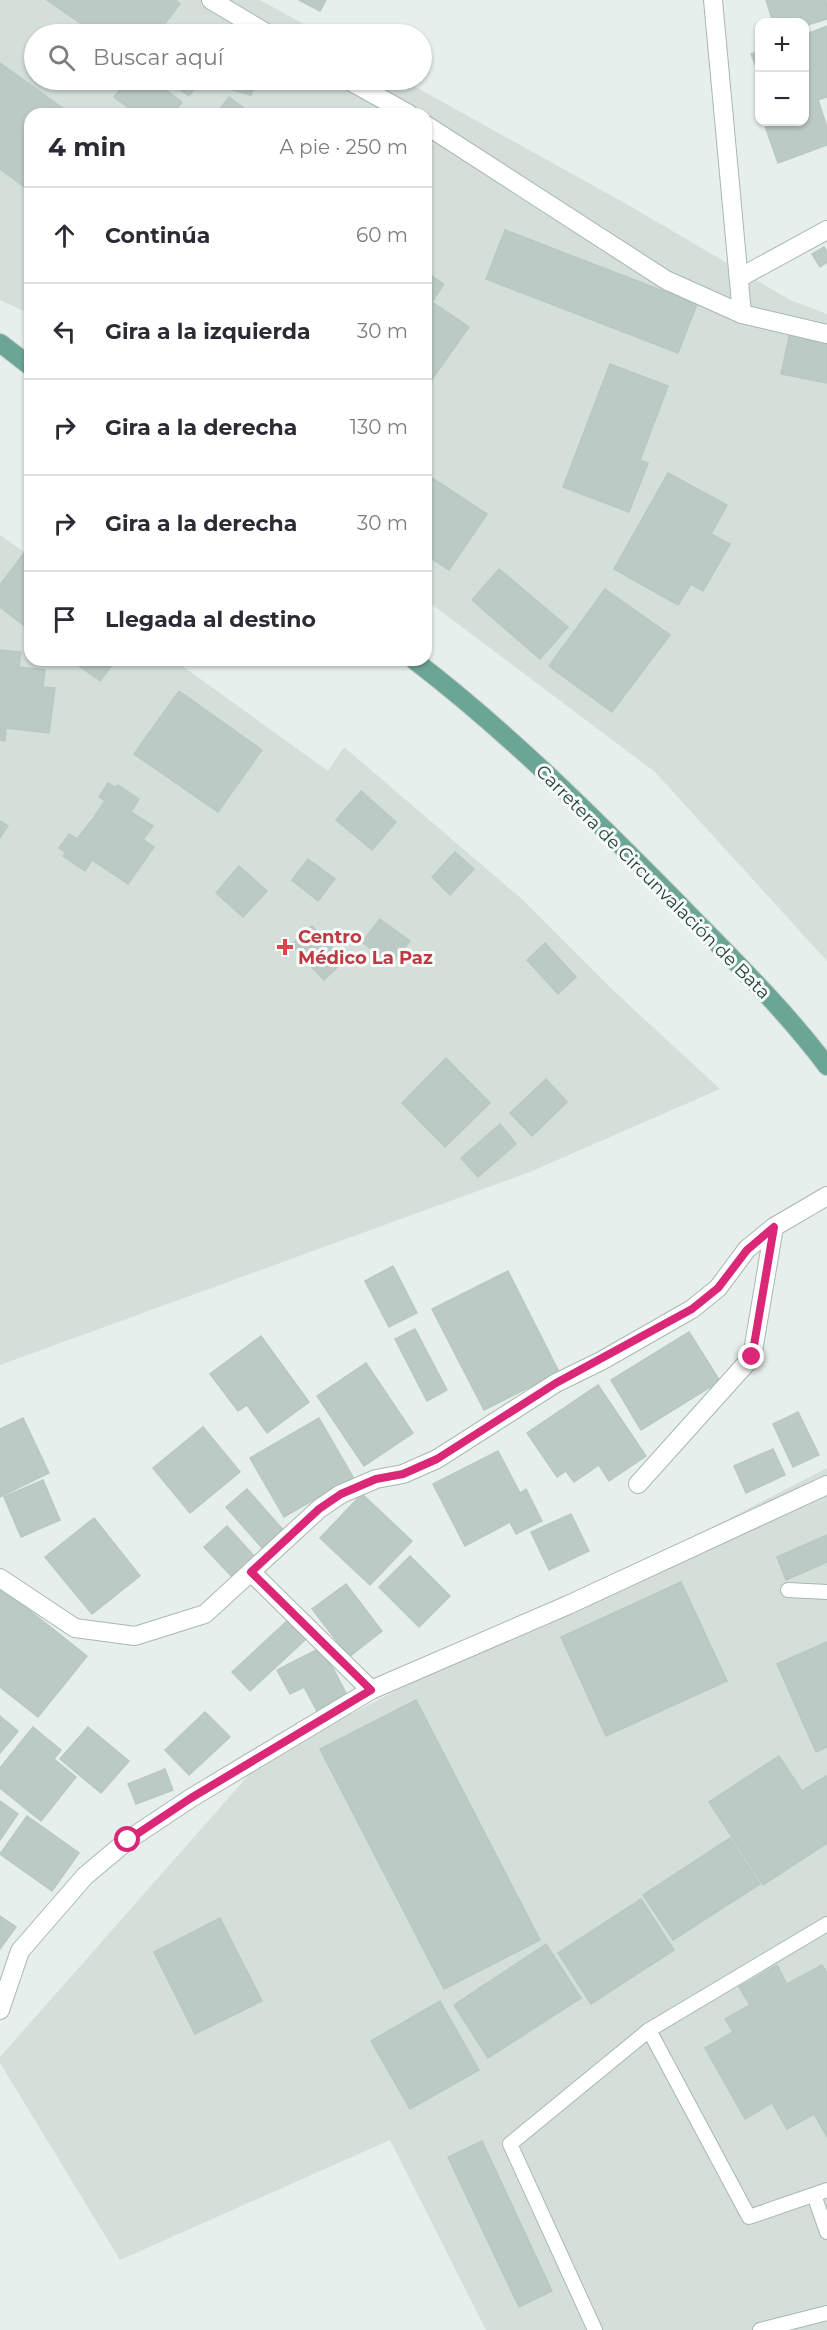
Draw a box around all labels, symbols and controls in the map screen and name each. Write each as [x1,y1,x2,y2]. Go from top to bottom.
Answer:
map controls [755,18,809,126]
button: + [755,18,809,72]
search box [24,24,432,90]
icon: search [45,41,78,74]
text: Buscar aquí [93,44,224,71]
button: − [755,72,809,126]
text: 4 min [48,131,126,163]
text: A pie · 250 m [280,135,408,159]
icon: ahead [48,219,81,252]
text: Continúa [105,222,210,249]
text: 60 m [356,223,408,247]
icon: left [48,315,81,348]
text: Gira a la izquierda [105,318,311,345]
text: 30 m [357,319,408,343]
icon: right [48,411,81,444]
text: Gira a la derecha [105,414,297,441]
text: 130 m [350,415,408,439]
icon: right [48,507,81,540]
text: Gira a la derecha [105,510,297,537]
text: 30 m [357,511,408,535]
icon: arrive [48,603,81,636]
text: Llegada al destino [105,606,316,633]
street label: Carretera de Circunvalación de Bata [531,760,775,1004]
place label: Centro Médico La Paz [298,926,433,969]
marker: Centro Médico La Paz [276,938,294,956]
route end [738,1343,764,1369]
route start [114,1826,140,1852]

